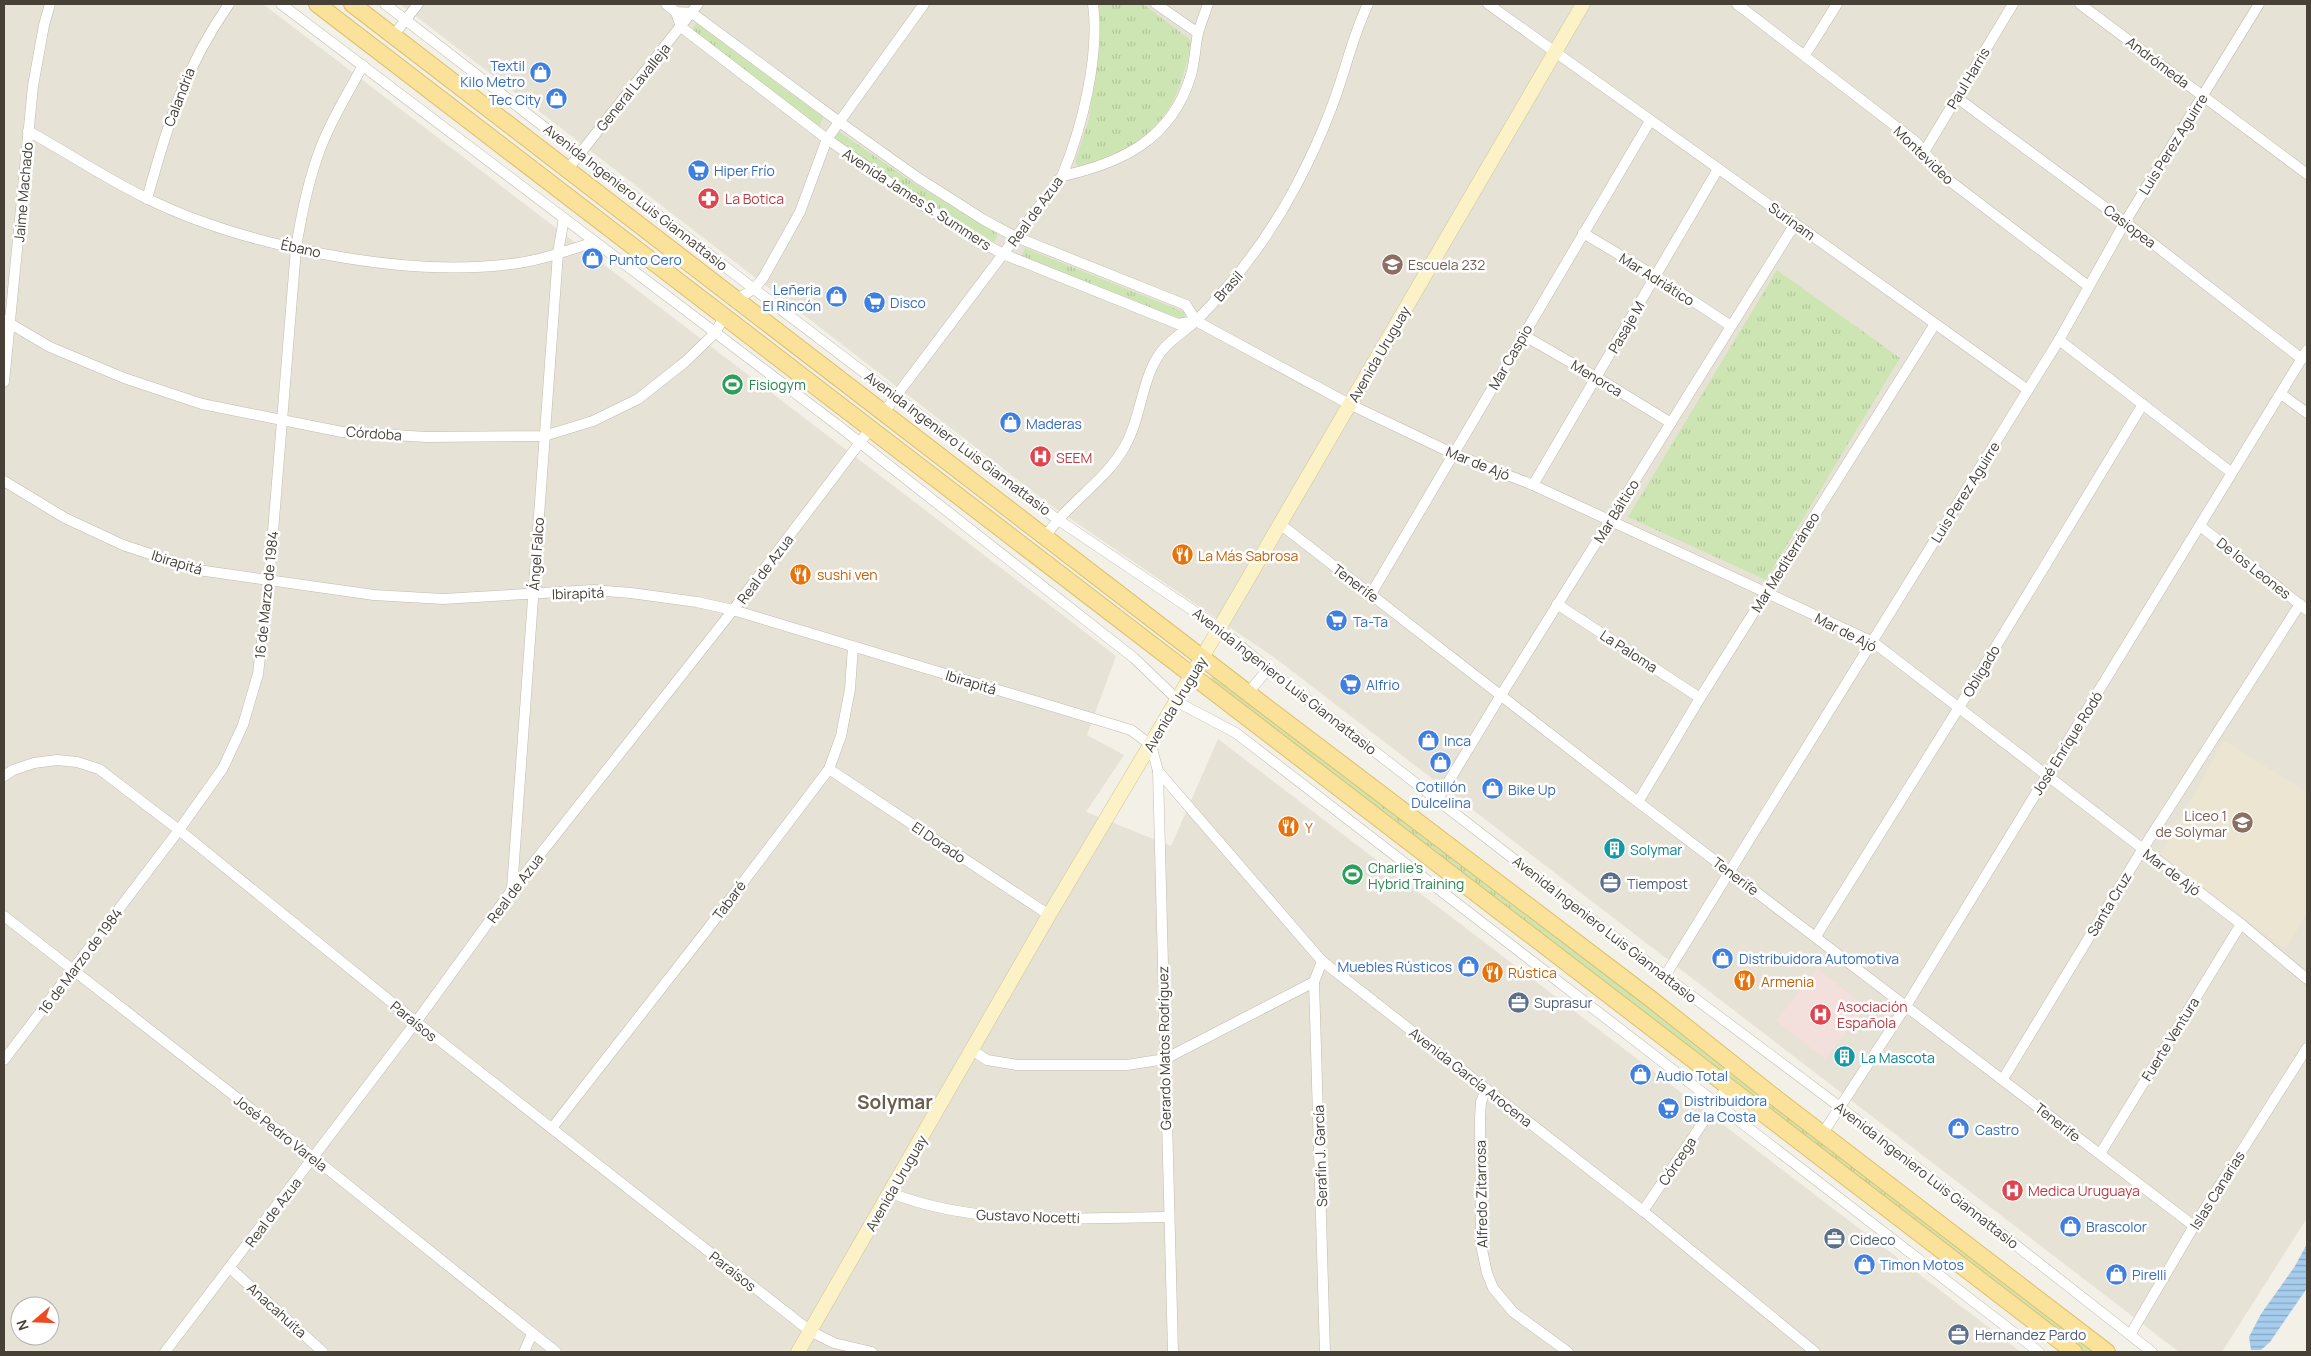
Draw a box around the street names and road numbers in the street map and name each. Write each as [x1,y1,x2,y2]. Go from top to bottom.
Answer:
street label: Andrómeda [2122,32,2194,92]
street label: General Lavalleja [592,39,674,135]
street label: Paul Harris [1942,44,1994,112]
street label: Calandria [159,65,199,129]
street label: Luis Perez Aguirre [2134,90,2212,198]
street label: Avenida Ingeniero Luis Giannattasio [540,119,732,275]
street label: Montevideo [1890,122,1958,188]
street label: Jaime Machado [9,141,37,243]
street label: Avenida James S. Summers [839,144,995,254]
street label: Real de Azua [1003,172,1067,250]
street label: Surinam [1765,198,1819,244]
street label: Casiopea [2100,200,2160,252]
street label: Ébano [279,234,323,262]
street label: Mar Adriático [1616,248,1698,310]
street label: Brasil [1209,267,1247,305]
street label: Pasaje M [1603,297,1649,357]
street label: Avenida Uruguay [1344,302,1415,406]
street label: Mar Caspio [1484,321,1536,393]
street label: Menorca [1568,355,1626,401]
street label: Avenida Ingeniero Luis Giannattasio [861,367,1055,519]
street label: Córdoba [345,422,403,444]
street label: Luis Perez Aguirre [1926,438,2004,546]
street label: Mar de Ajó [1443,442,1513,484]
street label: Mar Báltico [1589,476,1643,546]
street label: Mar Mediterráneo [1747,508,1823,616]
street label: Ángel Falco [524,517,548,591]
street label: 16 de Marzo de 1984 [250,530,282,660]
street label: Real de Azua [733,530,797,608]
street label: De los Leones [2213,533,2295,603]
street label: Ibirapitá [149,545,205,579]
street label: Tenerife [1329,560,1383,606]
street label: Ibirapitá [552,583,604,603]
street label: Avenida Ingeniero Luis Giannattasio [1189,603,1381,759]
street label: Mar de Ajó [1812,608,1880,656]
street label: La Paloma [1597,625,1661,677]
street label: Obligado [1958,641,2004,701]
street label: Avenida Uruguay [1139,652,1211,755]
street label: Ibirapitá [943,665,999,699]
street label: José Enrique Rodó [2027,688,2107,798]
street label: El Dorado [908,817,970,867]
street label: Mar de Ajó [2139,844,2205,900]
street label: Real de Azua [483,849,547,927]
street label: Avenida Ingeniero Luis Giannattasio [1509,851,1701,1007]
street label: Tenerife [1709,853,1763,899]
street label: Santa Cruz [2082,868,2136,940]
street label: Tabaré [708,877,750,923]
street label: 16 de Marzo de 1984 [34,904,126,1018]
street label: Gerardo Matos Rodríguez [1153,966,1175,1130]
street label: Fuerte Ventura [2137,994,2203,1084]
street label: Paraísos [387,996,441,1046]
street label: Avenida García Arocena [1406,1023,1536,1131]
street label: José Pedro Varela [230,1091,332,1175]
street label: Avenida Ingeniero Luis Giannattasio [1831,1097,2023,1253]
street label: Tenerife [2031,1098,2085,1146]
street label: Serafín J. García [1309,1105,1331,1207]
street label: Avenida Uruguay [861,1131,932,1235]
street label: Córcega [1654,1133,1700,1189]
street label: Alfredo Zitarrosa [1471,1140,1491,1248]
street label: Islas Canarias [2185,1147,2249,1233]
street label: Real de Azua [241,1173,305,1251]
street label: Gustavo Nocetti [976,1205,1080,1227]
street label: Paraísos [706,1247,760,1295]
street label: Anacahuita [243,1278,311,1342]

